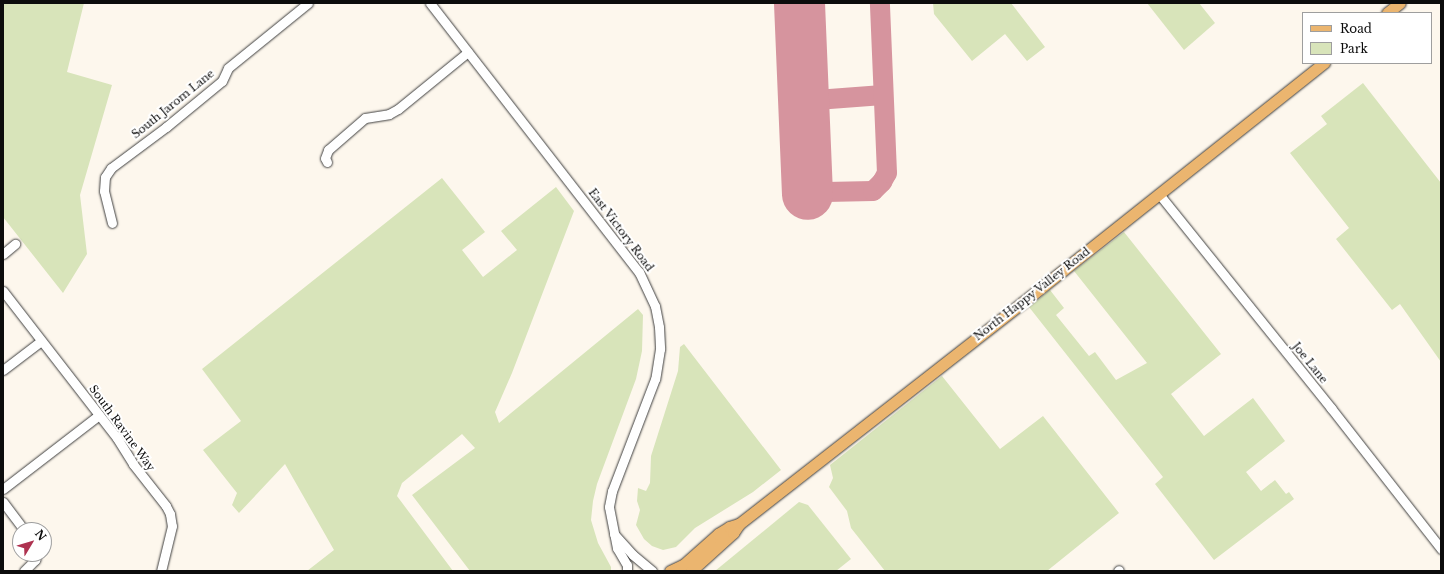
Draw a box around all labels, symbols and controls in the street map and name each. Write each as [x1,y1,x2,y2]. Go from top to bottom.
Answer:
legend [1302,12,1432,64]
text: Road [1340,21,1372,36]
text: Park [1340,41,1368,56]
street label: South Jarom Lane [129,67,217,141]
street label: East Victory Road [585,186,657,274]
street label: North Happy Valley Road [971,244,1093,344]
street label: Joe Lane [1290,340,1330,386]
street label: South Ravine Way [86,382,158,474]
north arrow [12,522,52,562]
text: N [32,527,49,544]

